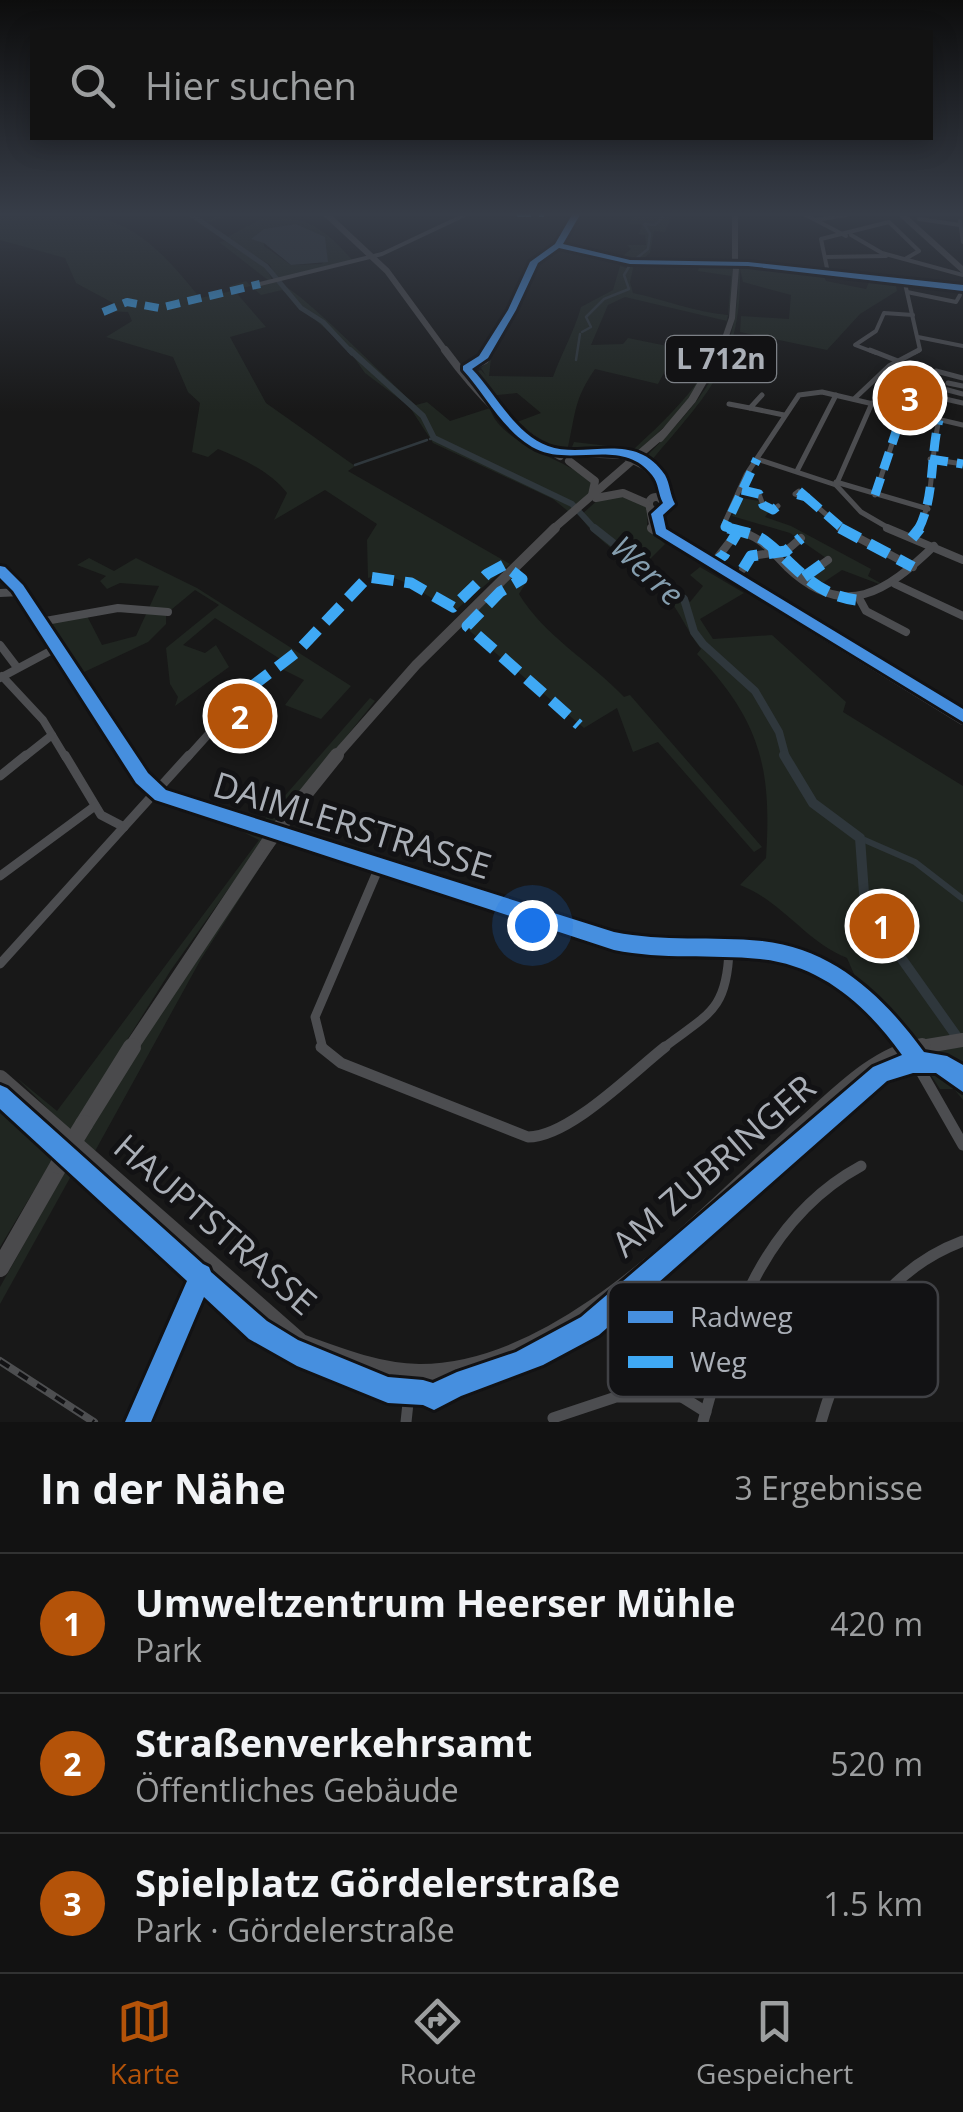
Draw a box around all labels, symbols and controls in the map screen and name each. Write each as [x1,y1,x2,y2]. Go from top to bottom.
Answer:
search box [30,30,933,140]
icon: search [65,58,120,113]
text: Hier suchen [145,59,357,111]
road number: L 712n [666,336,776,382]
pin: 3 [878,360,942,436]
water label: Werre [602,525,694,614]
pin: 2 [208,678,272,754]
street label: DAIMLERSTRASSE [208,760,497,889]
pin: 1 [850,888,914,964]
your location [507,900,558,951]
street label: AM ZUBRINGER [601,1063,825,1266]
street label: HAUPTSTRASSE [105,1123,327,1325]
legend [608,1282,938,1397]
text: Radweg [690,1297,793,1335]
text: Weg [690,1342,747,1380]
text: In der Nähe [40,1459,286,1516]
text: 3 Ergebnisse [734,1466,923,1509]
text: Umweltzentrum Heerser Mühle [135,1576,736,1628]
text: 1 [63,1602,82,1645]
text: 420 m [830,1602,923,1645]
text: Park [135,1628,202,1671]
text: Straßenverkehrsamt [135,1716,532,1768]
text: 2 [63,1742,82,1785]
text: 520 m [830,1742,923,1785]
text: Öffentliches Gebäude [135,1768,459,1811]
text: Spielplatz Gördelerstraße [135,1856,620,1908]
text: 3 [63,1882,82,1925]
text: 1.5 km [823,1882,923,1925]
text: Park · Gördelerstraße [135,1908,455,1951]
tab: Karte [110,1994,180,2092]
tab: Route [399,1994,476,2092]
tab: Gespeichert [696,1994,853,2092]

